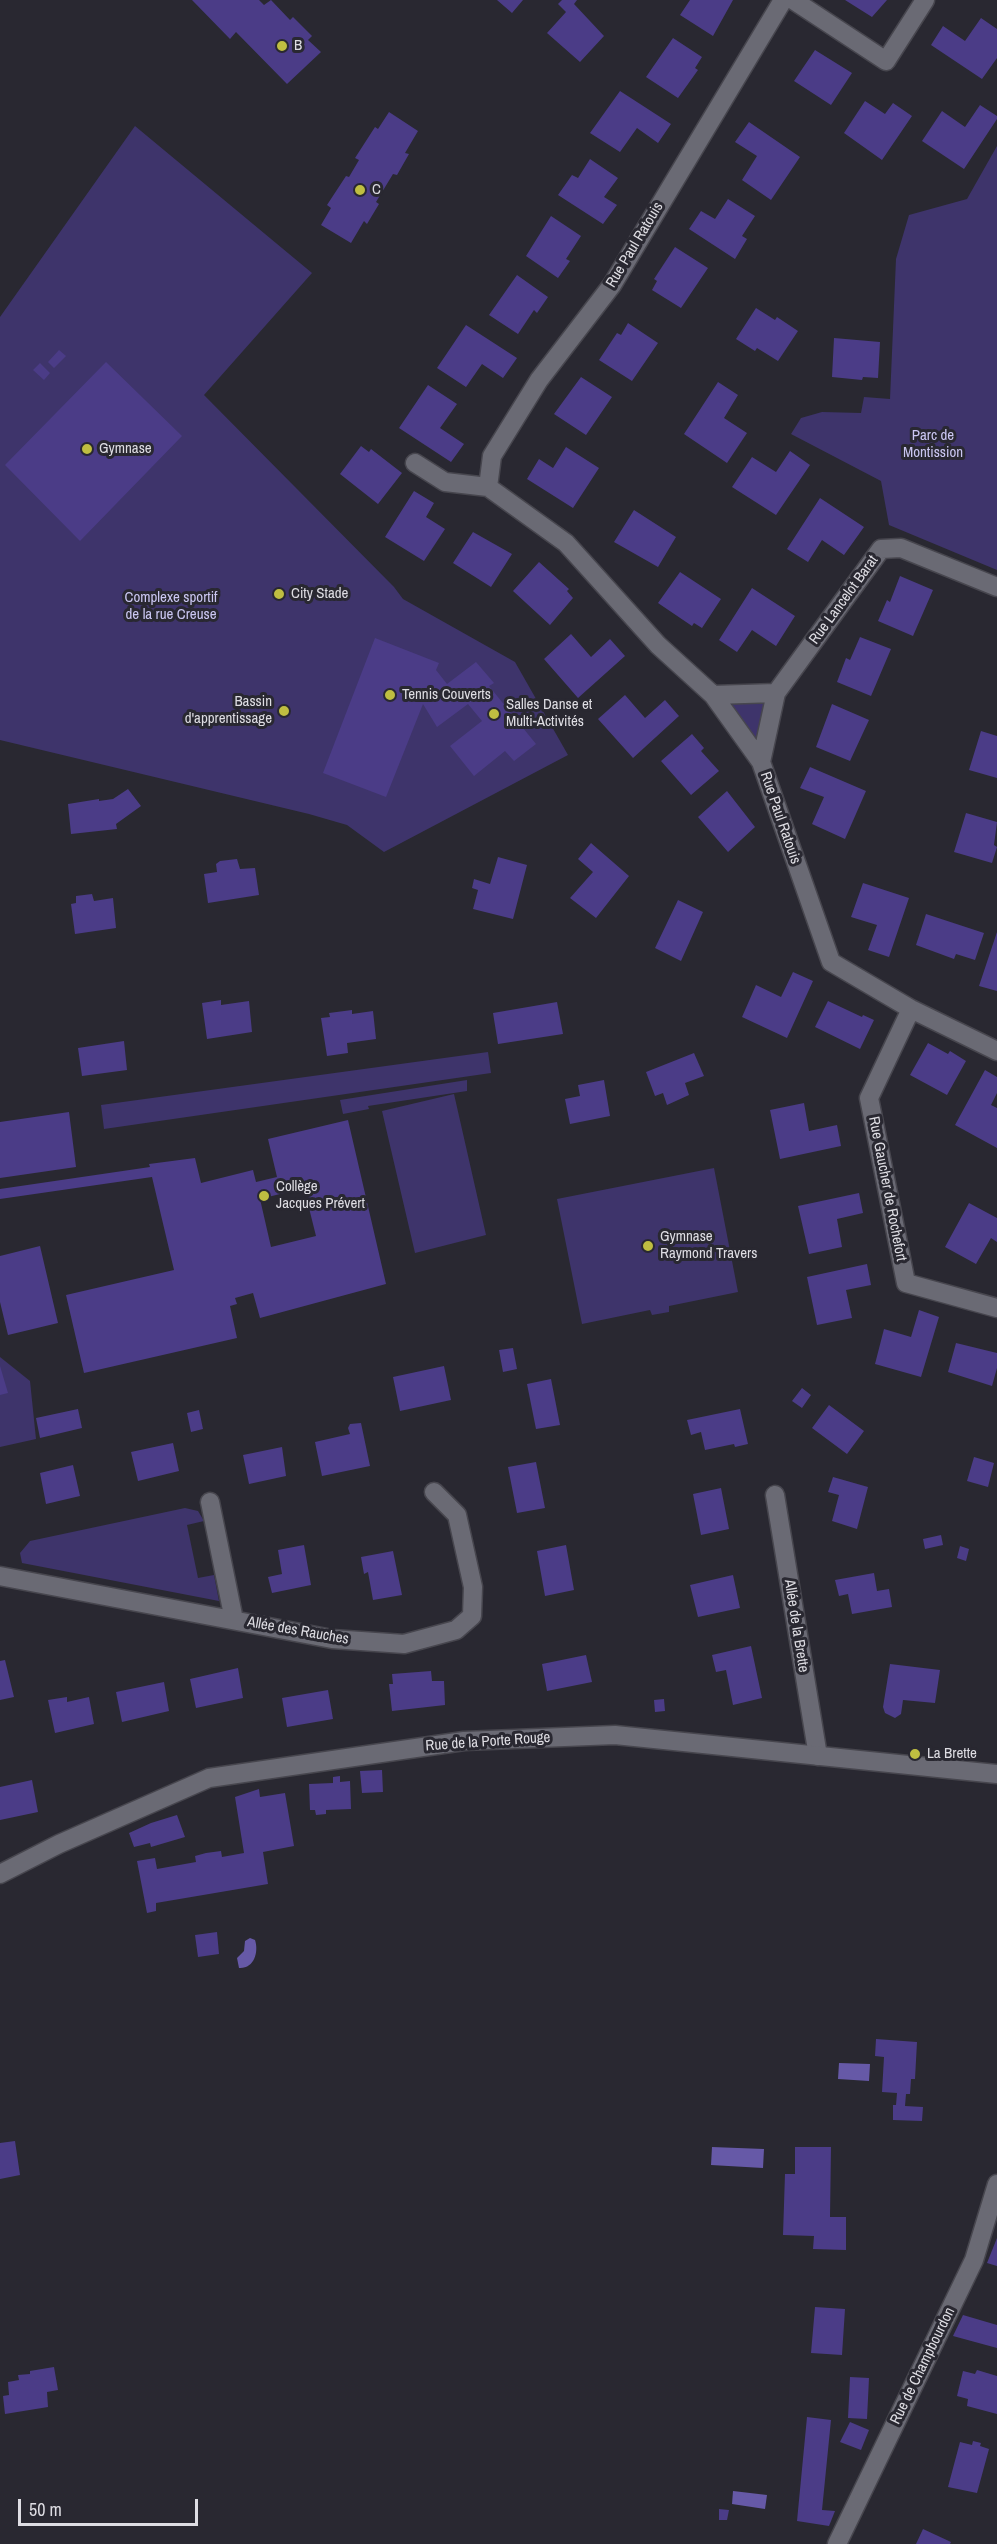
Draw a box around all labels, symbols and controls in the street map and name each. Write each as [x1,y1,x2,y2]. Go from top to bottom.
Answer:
place label: B [294,37,302,55]
marker: B [275,39,289,53]
place label: C [372,181,381,199]
marker: C [353,183,367,197]
street label: Rue Paul Ratouis [602,199,668,291]
park label: Parc de Montission [903,427,963,462]
place label: Gymnase [99,440,152,458]
marker: Gymnase [80,442,94,456]
street label: Rue Lancelot Barat [806,552,882,648]
place label: City Stade [291,585,348,603]
marker: City Stade [272,587,286,601]
park label: Complexe sportif de la rue Creuse [125,589,217,624]
place label: Tennis Couverts [402,686,491,704]
marker: Tennis Couverts [383,688,397,702]
place label: Bassin d'apprentissage [185,693,272,728]
place label: Salles Danse et Multi-Activités [506,696,592,731]
marker: Bassin d'apprentissage [277,704,291,718]
marker: Salles Danse et Multi-Activités [487,707,501,721]
street label: Rue Paul Ratouis [756,769,804,867]
street label: Rue Gaucher de Rochefort [864,1115,910,1263]
place label: Collège Jacques Prévert [276,1178,365,1213]
marker: Collège Jacques Prévert [257,1189,271,1203]
place label: Gymnase Raymond Travers [660,1228,757,1263]
marker: Gymnase Raymond Travers [641,1239,655,1253]
street label: Allée de la Brette [780,1578,812,1674]
street label: Allée des Rauches [246,1613,350,1649]
street label: Rue de la Porte Rouge [425,1729,551,1755]
place label: La Brette [927,1745,977,1763]
marker: La Brette [908,1747,922,1761]
street label: Rue de Champbourdon [887,2305,959,2427]
scale bar [21,2487,201,2525]
text: 50 m [29,2497,62,2522]

